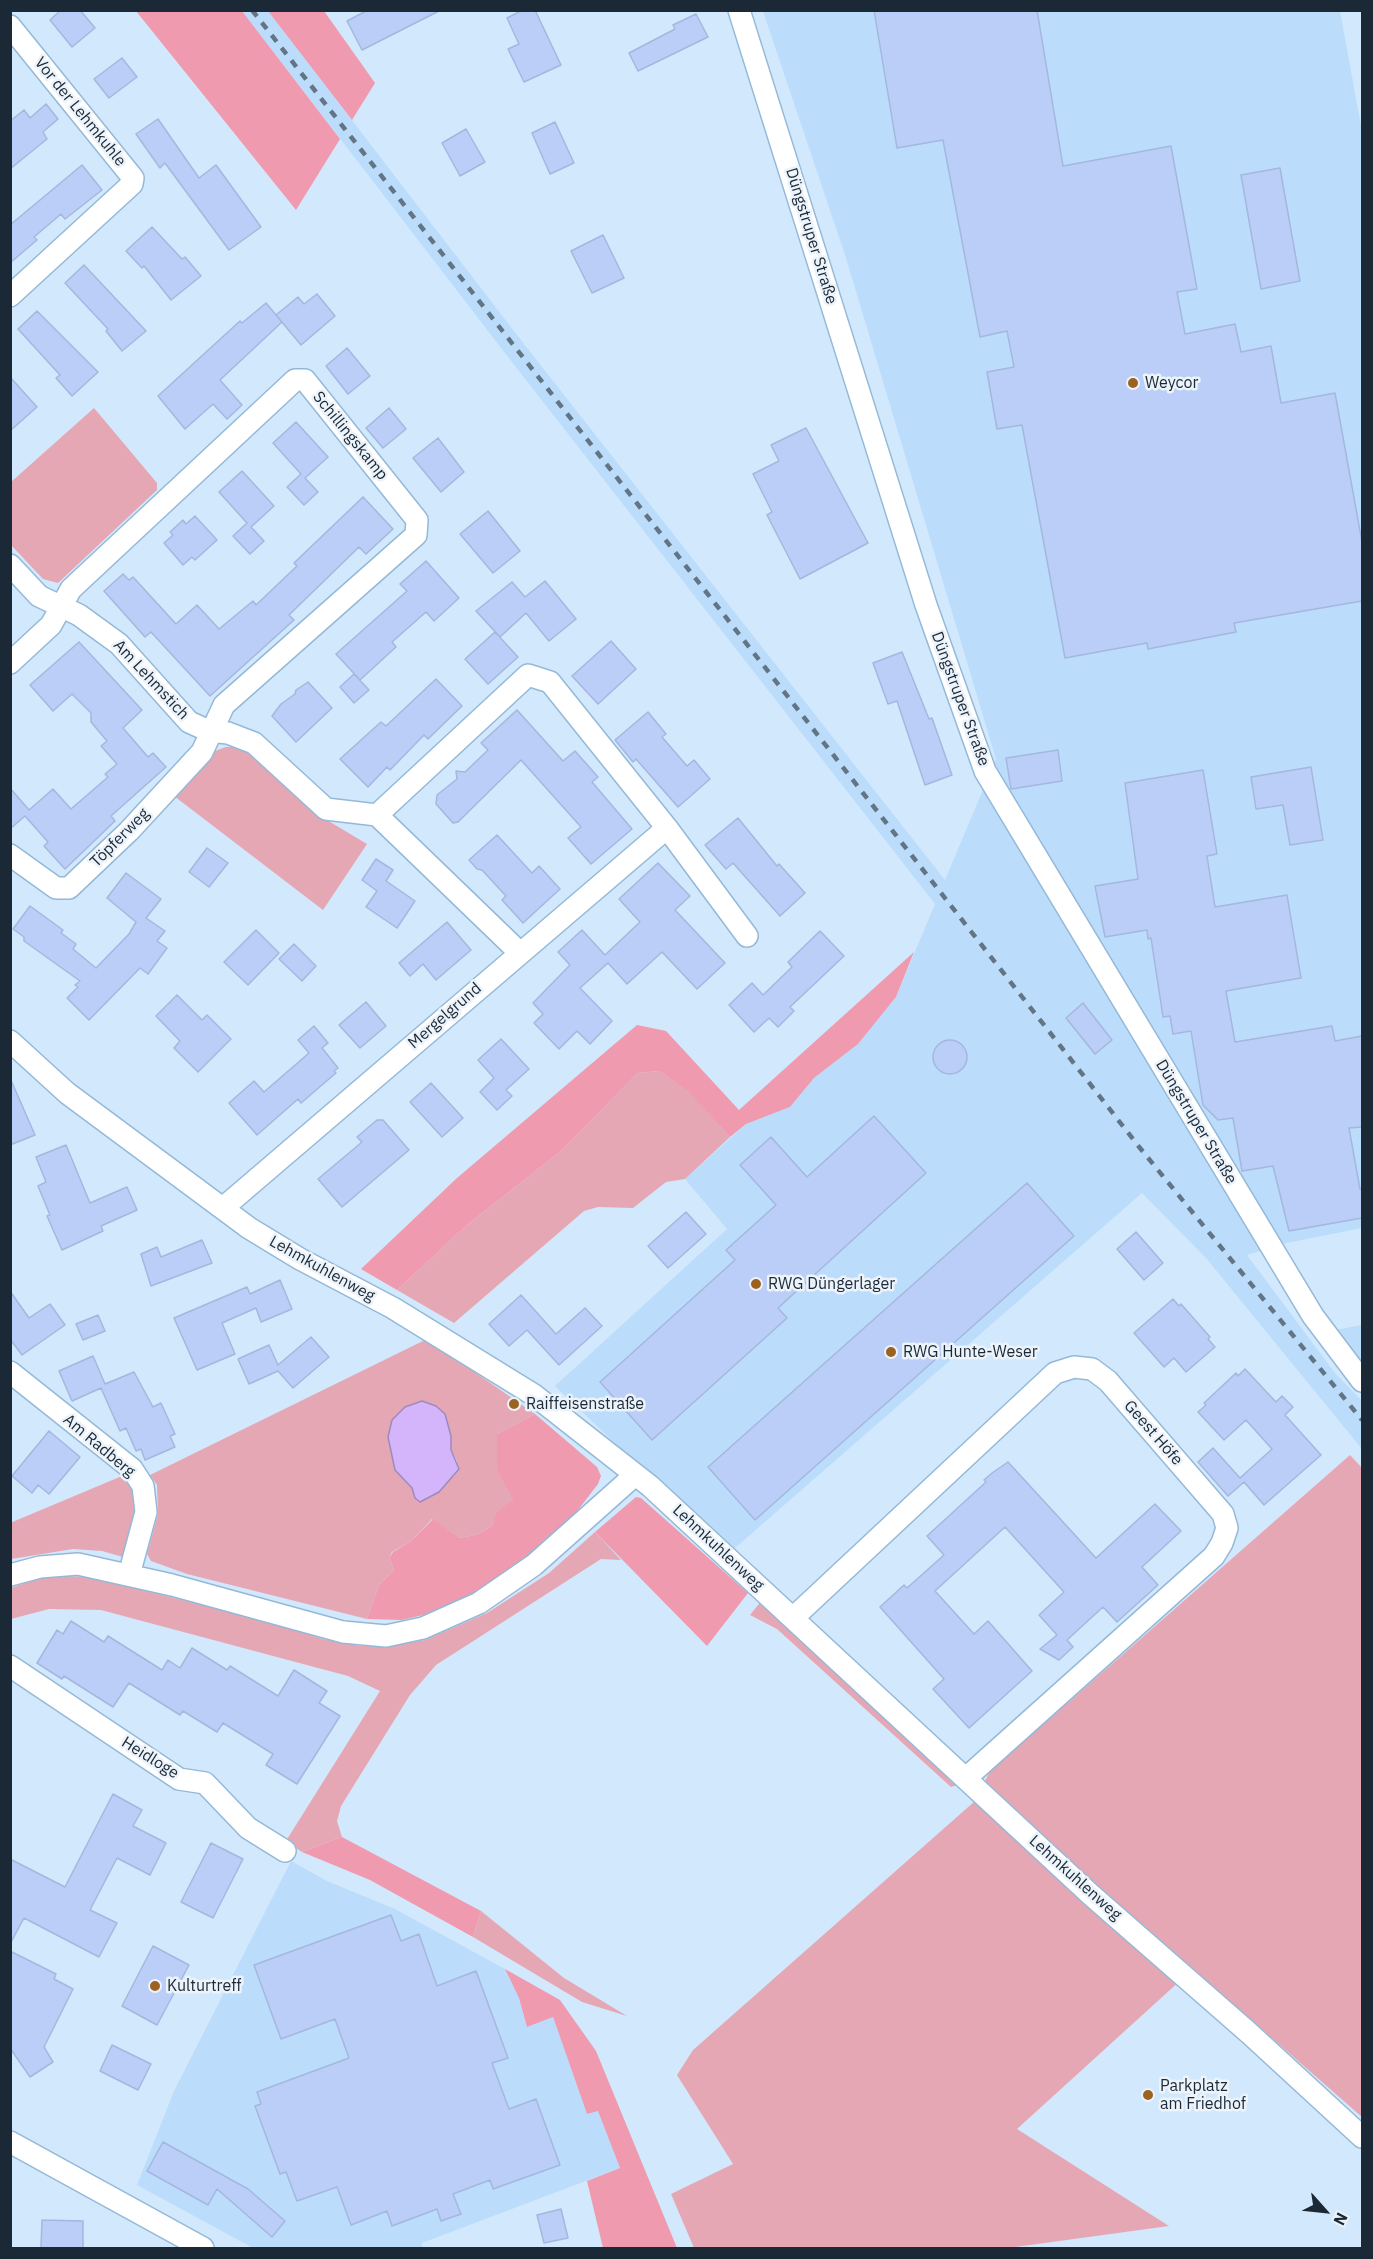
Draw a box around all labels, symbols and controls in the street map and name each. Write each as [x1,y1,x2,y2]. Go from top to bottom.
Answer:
street label: Vor der Lehmkuhle [30,54,130,170]
street label: Düngstruper Straße [781,165,841,307]
place label: Weycor [1145,373,1198,393]
marker: Weycor [1126,376,1140,390]
street label: Schillingskamp [308,388,392,484]
street label: Düngstruper Straße [927,629,993,769]
street label: Am Lehmstich [109,636,193,724]
street label: Töpferweg [87,805,153,871]
street label: Mergelgrund [405,979,485,1053]
street label: Düngstruper Straße [1151,1056,1241,1188]
street label: Lehmkuhlenweg [266,1232,378,1306]
place label: RWG Düngerlager [768,1274,895,1294]
marker: RWG Düngerlager [749,1277,763,1291]
place label: RWG Hunte-Weser [903,1342,1038,1362]
marker: RWG Hunte-Weser [884,1345,898,1359]
place label: Raiffeisenstraße [526,1394,644,1414]
marker: Raiffeisenstraße [507,1397,521,1411]
street label: Geest Höfe [1120,1397,1186,1469]
street label: Am Radberg [59,1410,139,1482]
street label: Lehmkuhlenweg [668,1501,768,1595]
street label: Heidloge [118,1733,182,1783]
street label: Lehmkuhlenweg [1025,1831,1125,1925]
place label: Kulturtreff [167,1976,242,1996]
marker: Kulturtreff [148,1979,162,1993]
place label: Parkplatz am Friedhof [1160,2076,1246,2114]
marker: Parkplatz am Friedhof [1141,2088,1155,2102]
north arrow [1295,2181,1355,2241]
text: N [1329,2209,1353,2229]

